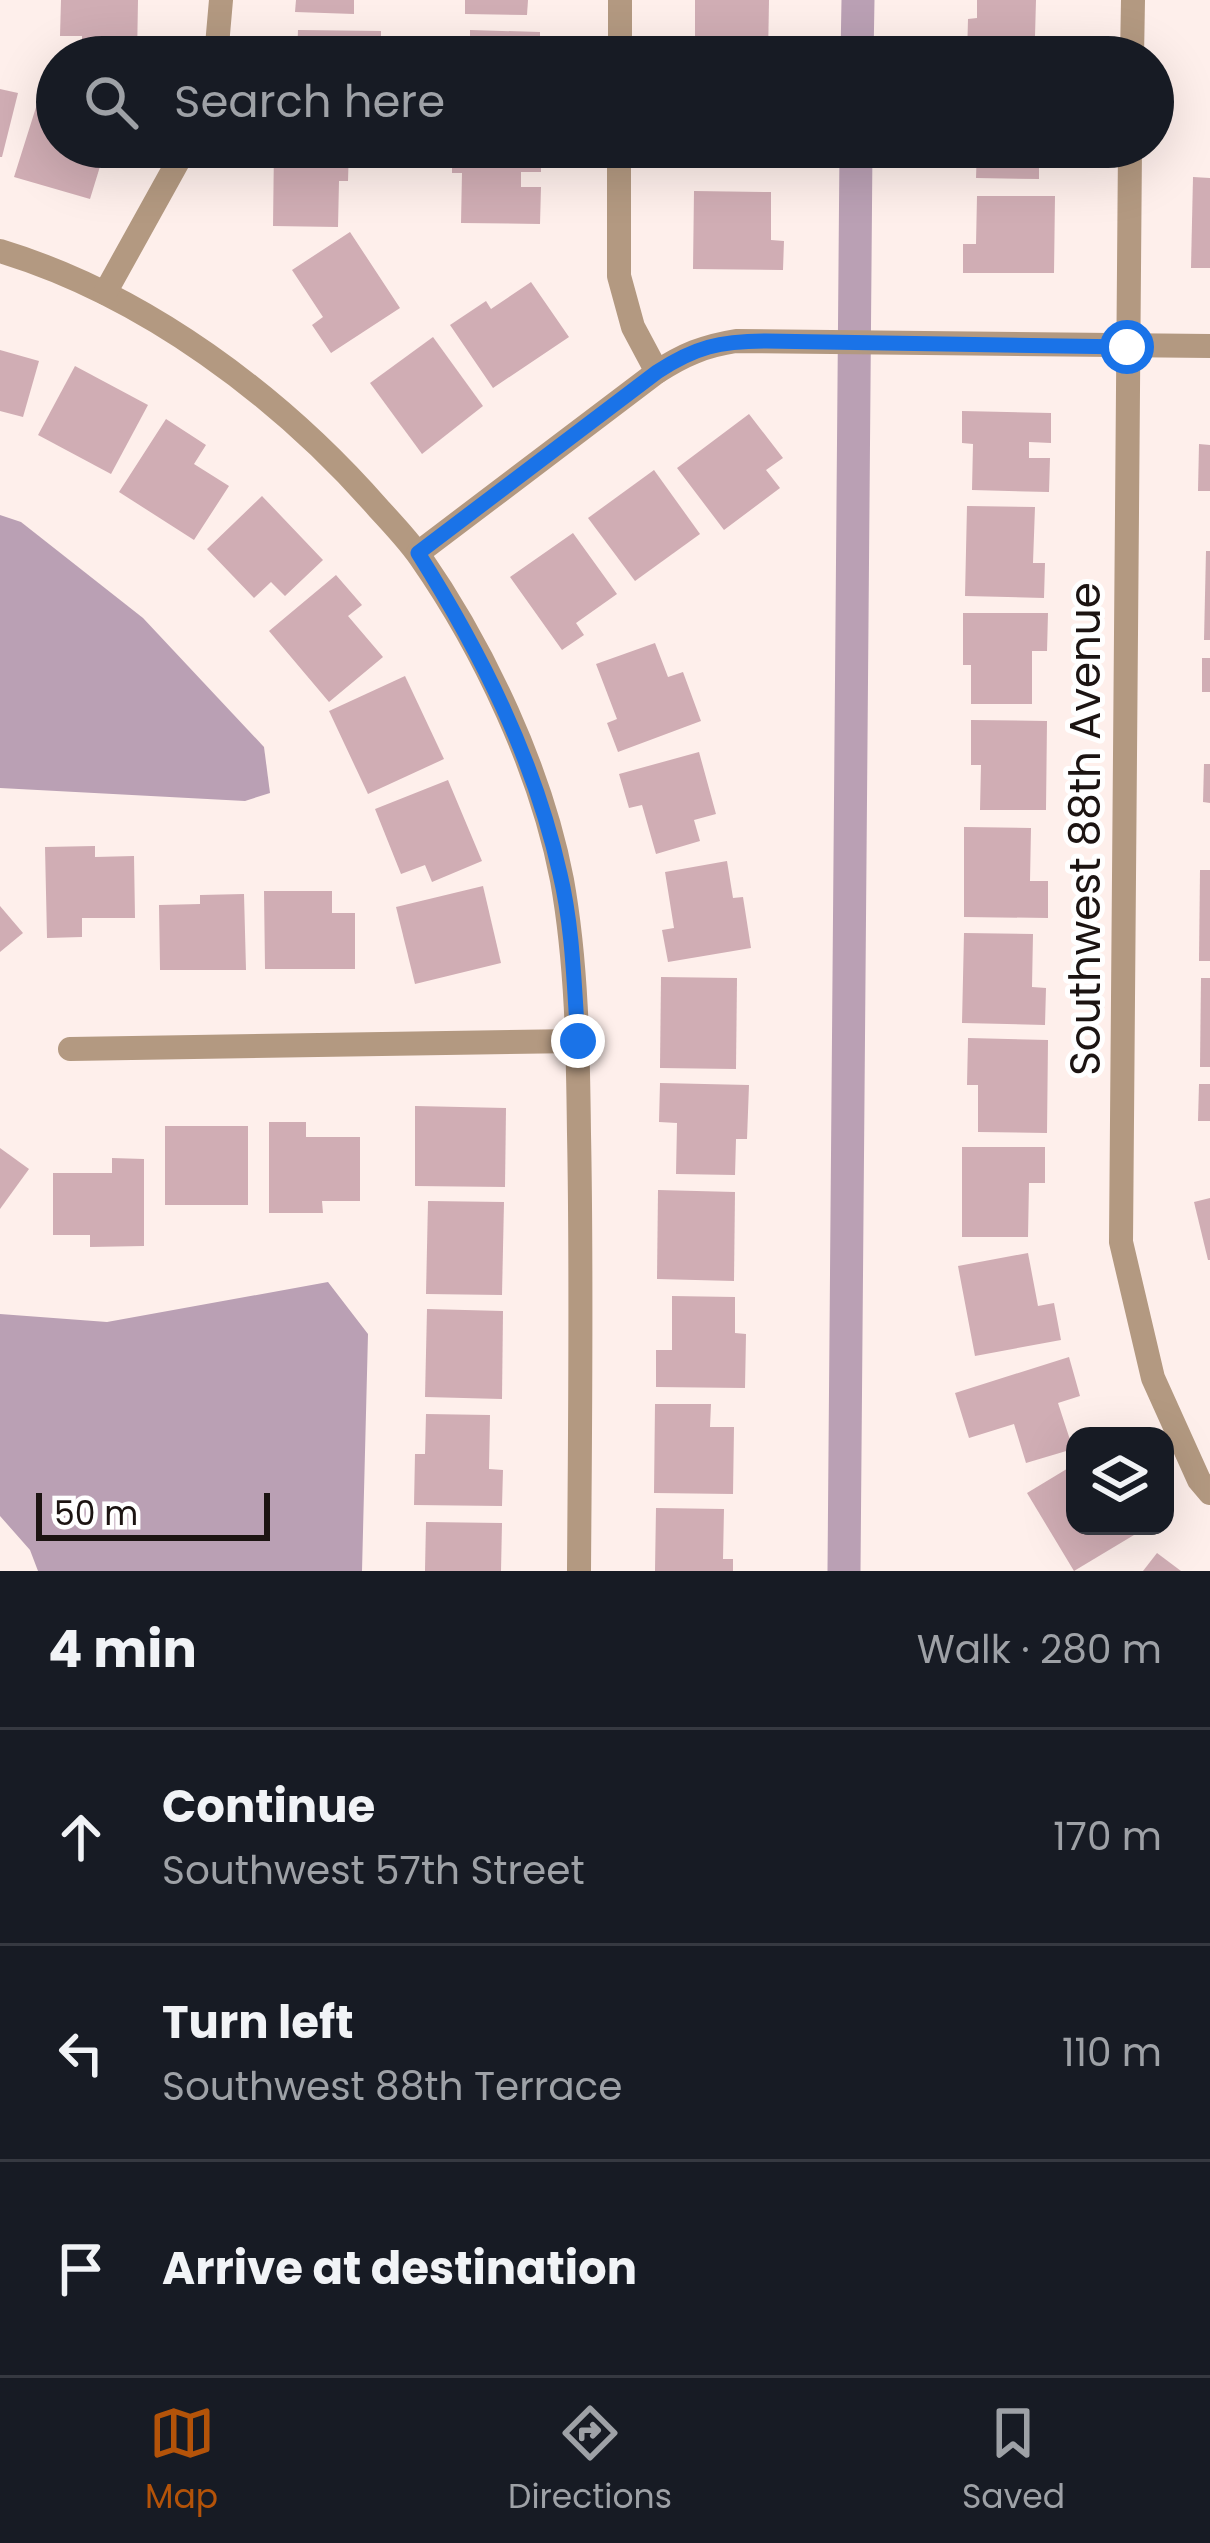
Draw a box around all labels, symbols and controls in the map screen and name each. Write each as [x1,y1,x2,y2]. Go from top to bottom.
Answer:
search box [36,36,1174,168]
icon: search [78,69,144,135]
text: Search here [174,70,445,133]
route start [1100,320,1154,374]
street label: Southwest 88th Avenue [1056,582,1115,1076]
route end [551,1014,605,1068]
map controls [1066,1427,1174,1535]
button: layers [1066,1427,1174,1535]
scale bar [36,1487,270,1540]
text: 50 m [54,1490,138,1537]
text: 4 min [48,1613,197,1685]
text: Walk · 280 m [917,1622,1162,1677]
text: Continue [162,1775,375,1838]
icon: ahead [48,1804,114,1870]
text: 170 m [1053,1809,1162,1864]
text: Southwest 57th Street [162,1843,585,1898]
text: Turn left [162,1991,354,2054]
icon: left [48,2020,114,2086]
text: 110 m [1062,2025,1162,2080]
text: Southwest 88th Terrace [162,2059,622,2114]
icon: arrive [48,2236,114,2302]
text: Arrive at destination [162,2237,637,2300]
tab: Map [145,2400,218,2522]
tab: Directions [508,2400,672,2522]
tab: Saved [962,2400,1065,2522]

